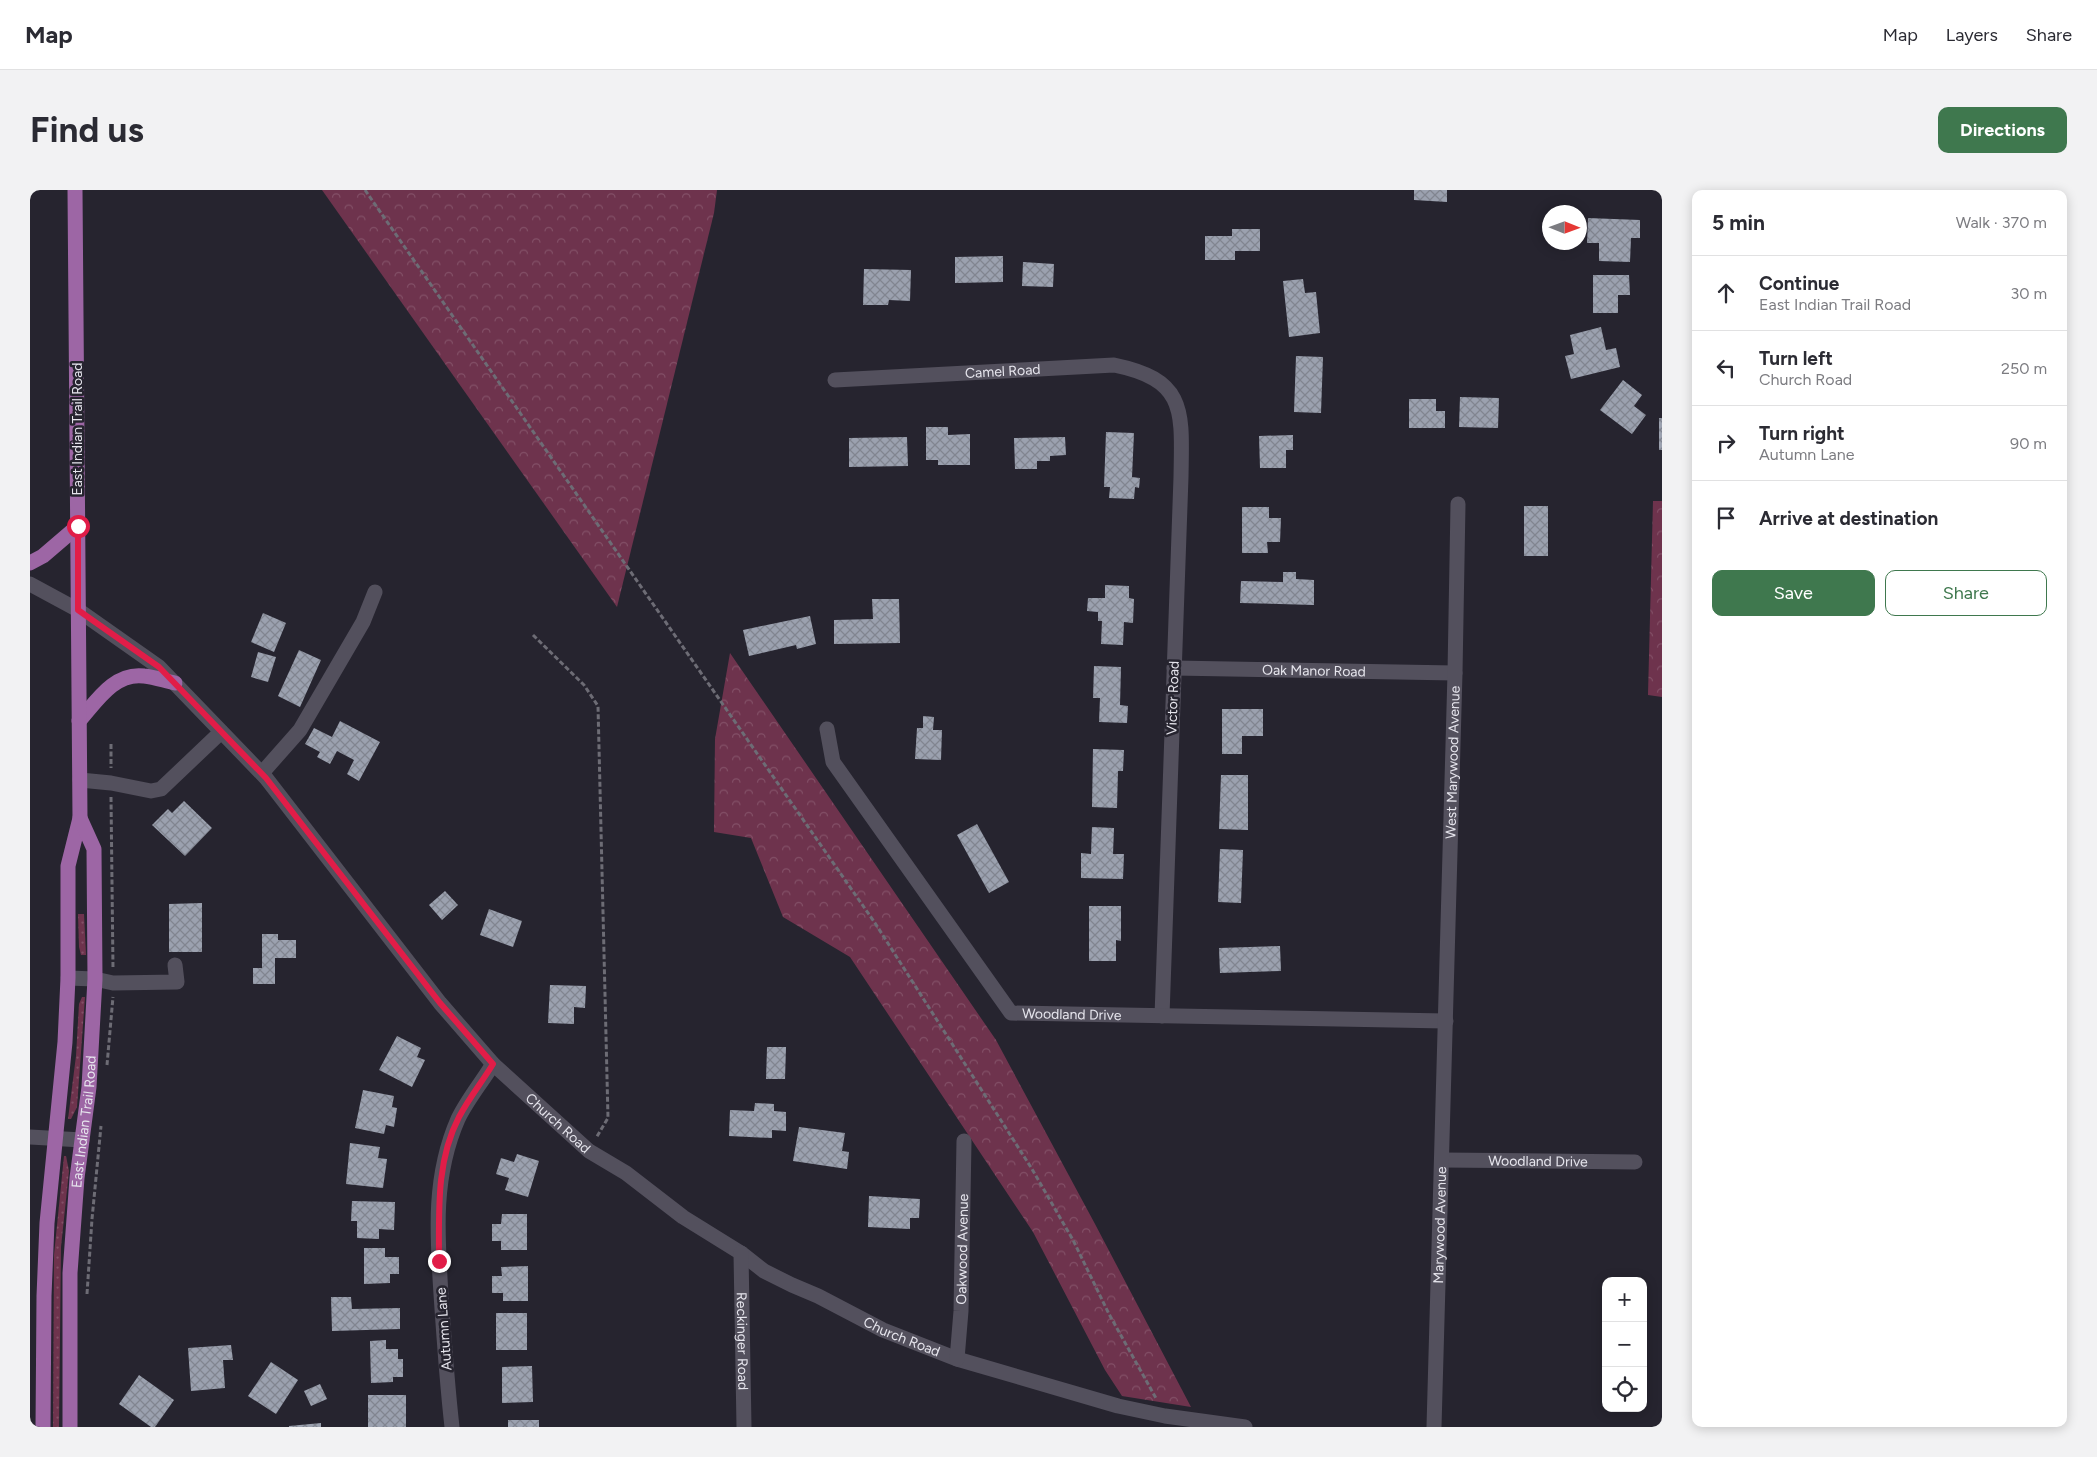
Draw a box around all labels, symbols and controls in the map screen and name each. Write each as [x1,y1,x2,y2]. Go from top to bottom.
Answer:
text: Map [25,20,73,49]
text: Map [1883,24,1918,46]
text: Layers [1946,24,1998,46]
text: Share [2026,24,2072,46]
button: Directions [1938,107,2067,153]
text: Find us [30,109,144,151]
north arrow [1542,205,1587,250]
text: 5 min [1712,210,1765,235]
text: Walk · 370 m [1956,213,2047,232]
text: Continue [1759,272,1839,295]
icon: ahead [1712,279,1740,307]
text: 30 m [2010,284,2047,303]
text: East Indian Trail Road [1759,295,1911,314]
text: Turn left [1759,347,1833,370]
icon: left [1712,354,1740,382]
text: 250 m [2001,359,2047,378]
street label: Camel Road [965,360,1041,381]
street label: East Indian Trail Road [69,362,86,496]
text: Church Road [1759,370,1852,389]
text: Turn right [1759,422,1845,445]
icon: right [1712,429,1740,457]
text: 90 m [2010,434,2047,453]
text: Autumn Lane [1759,445,1854,464]
icon: arrive [1712,504,1740,532]
text: Arrive at destination [1759,507,1938,530]
route start [67,515,90,538]
button: Save [1712,570,1875,616]
button: Share [1885,570,2047,616]
street label: Victor Road [1163,661,1183,735]
street label: Oak Manor Road [1262,661,1366,680]
street label: West Marywood Avenue [1442,685,1463,839]
street label: Woodland Drive [1022,1005,1122,1024]
street label: East Indian Trail Road [68,1055,99,1188]
street label: Church Road [522,1089,594,1157]
street label: Woodland Drive [1488,1152,1588,1170]
street label: Marywood Avenue [1429,1166,1450,1284]
street label: Oakwood Avenue [953,1193,972,1305]
route end [428,1250,451,1273]
map controls [1602,1277,1647,1412]
button: + [1602,1277,1647,1322]
street label: Autumn Lane [433,1286,455,1371]
street label: Reckinger Road [733,1292,752,1390]
street label: Church Road [861,1313,943,1360]
button: − [1602,1322,1647,1367]
button: locate [1602,1367,1647,1412]

